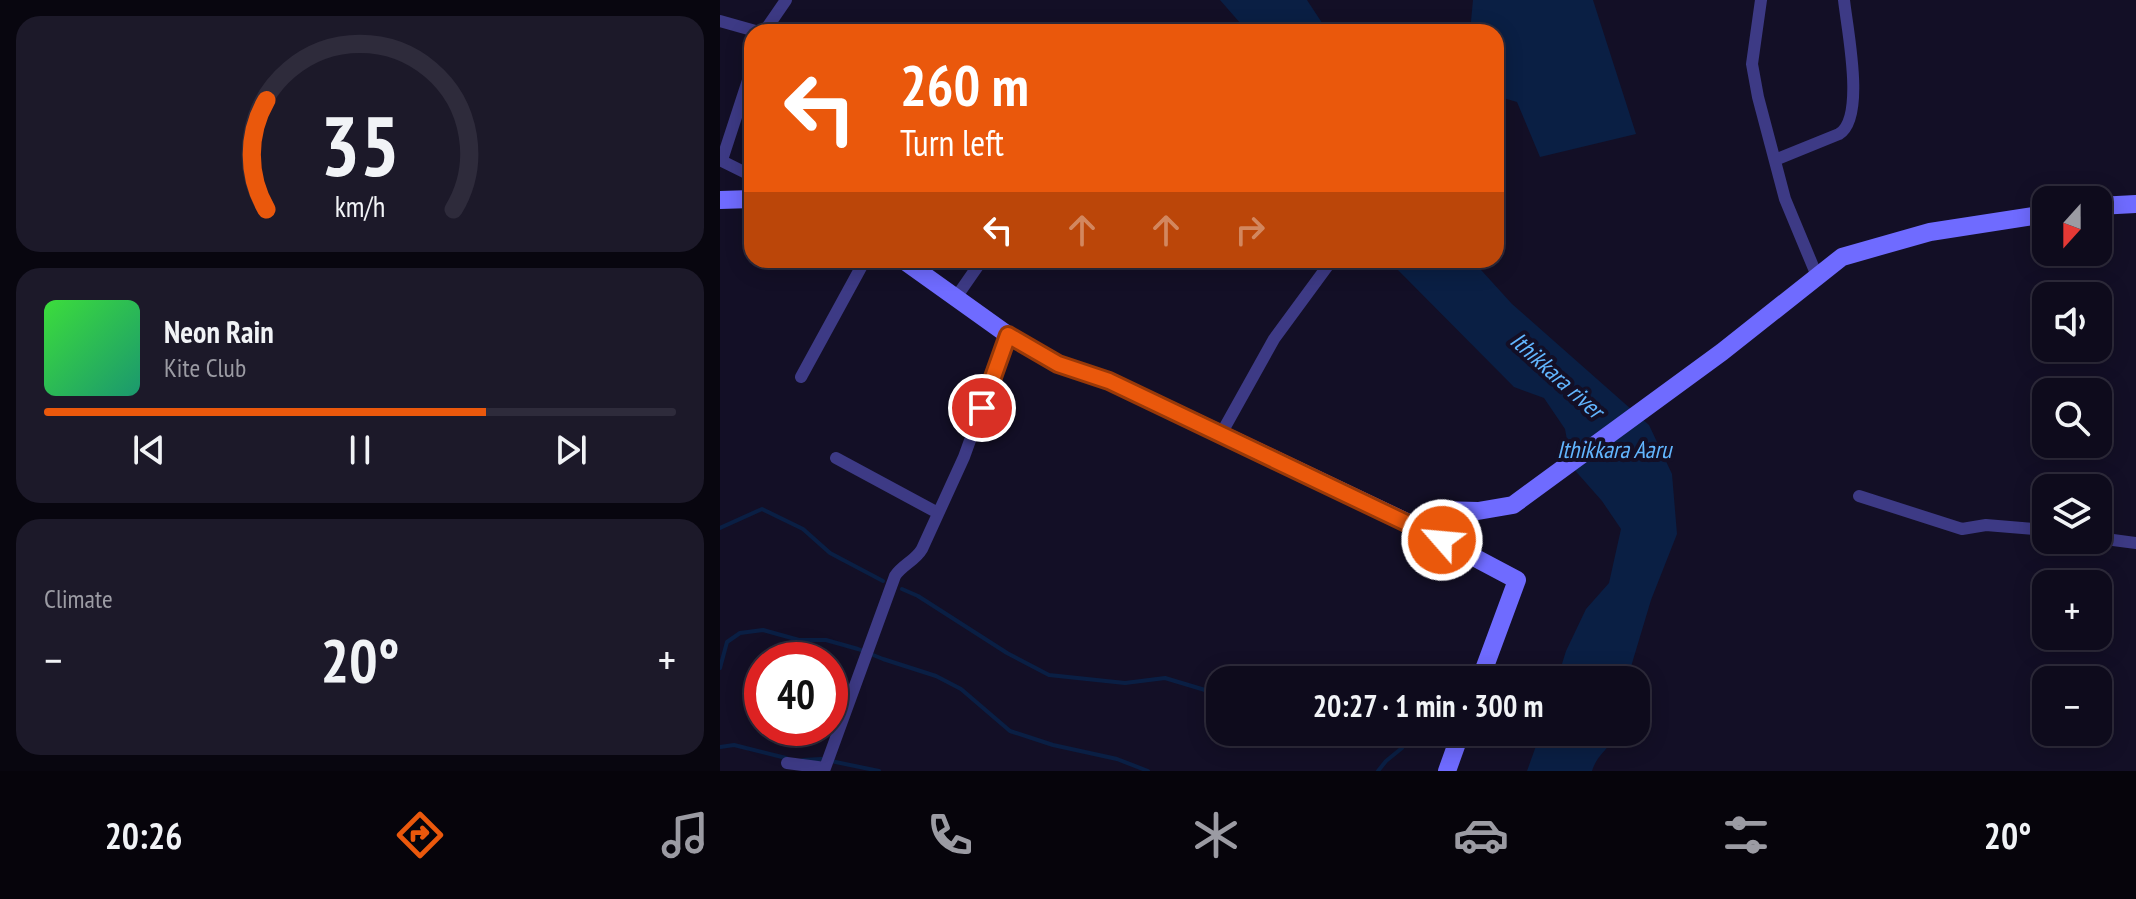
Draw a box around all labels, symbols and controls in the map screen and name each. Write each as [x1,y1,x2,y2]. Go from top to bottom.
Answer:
text: 260 m [900,49,1029,121]
icon: left [768,56,872,160]
text: 35 [320,90,400,198]
text: Turn left [900,119,1004,166]
north arrow [2032,186,2112,266]
map controls [2032,186,2112,746]
text: km/h [335,188,385,225]
icon: left [976,208,1020,252]
icon: ahead [1060,208,1104,252]
icon: ahead [1144,208,1188,252]
icon: right [1228,208,1272,252]
button: sound [2032,282,2112,362]
text: Neon Rain [164,312,274,351]
water label: Ithikkara river [1504,325,1613,427]
text: Kite Club [164,351,246,384]
pin [948,374,1016,442]
button: search [2032,378,2112,458]
icon: arrive [960,386,1004,430]
icon: previous [127,428,171,472]
icon: pause [338,428,382,472]
icon: next [549,428,593,472]
water label: Ithikkara Aaru [1557,434,1673,465]
button: layers [2032,474,2112,554]
position arrow [1400,498,1484,582]
button: + [2032,570,2112,650]
text: Climate [44,582,113,615]
text: 20° [320,621,400,699]
text: − [44,631,62,688]
text: + [658,631,676,688]
speed limit sign: 40 [744,642,848,746]
button: − [2032,666,2112,746]
text: 20:27 · 1 min · 300 m [1313,686,1543,725]
icon: directions [392,807,448,863]
icon: music [657,807,713,863]
icon: phone [922,807,978,863]
icon: climate [1188,807,1244,863]
icon: car [1453,807,1509,863]
icon: filters [1718,807,1774,863]
text: 20:26 [105,812,183,859]
text: 20° [1984,812,2031,859]

